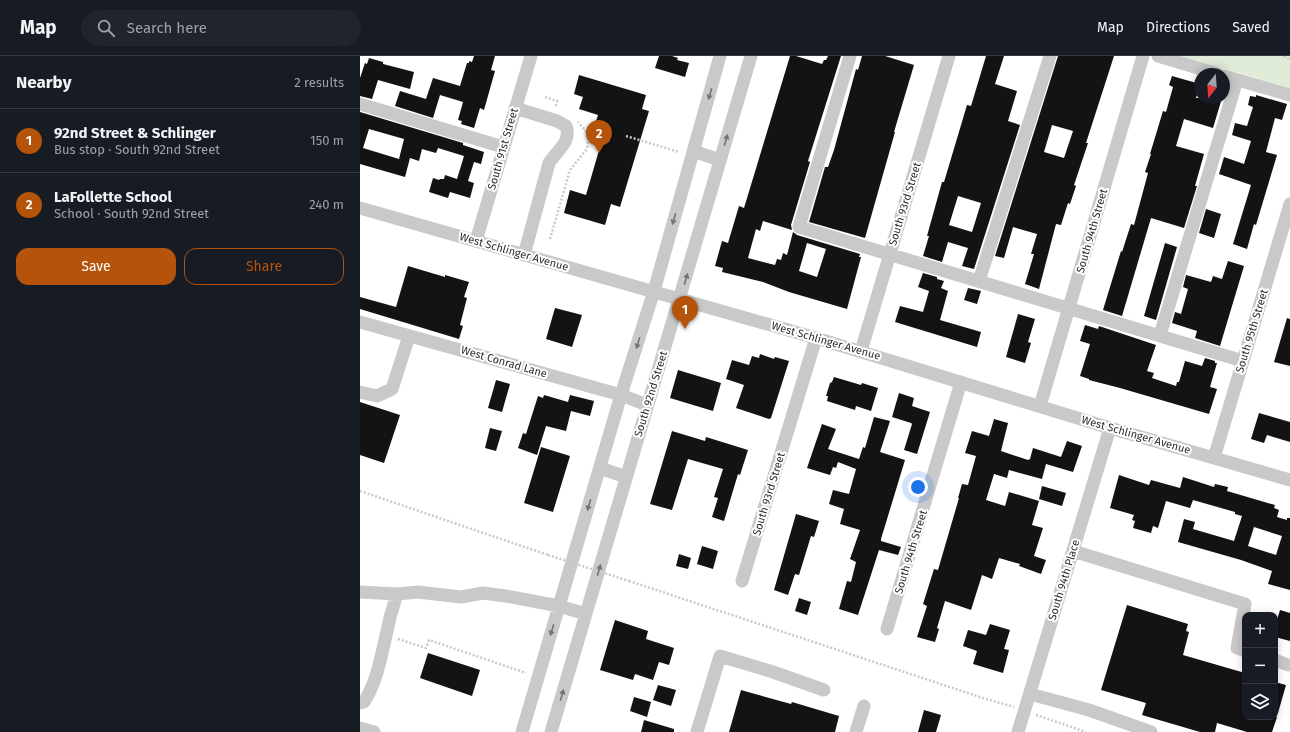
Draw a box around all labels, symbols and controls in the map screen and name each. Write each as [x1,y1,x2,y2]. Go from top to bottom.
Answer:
search box [81,10,361,46]
text: Map [20,16,57,39]
icon: search [95,17,117,39]
text: Search here [127,19,207,37]
text: Map [1097,19,1124,36]
text: Directions [1146,19,1210,36]
text: Saved [1232,19,1270,36]
north arrow [1194,68,1230,104]
text: Nearby [16,72,71,93]
text: 2 results [294,75,344,90]
one-way arrow [707,88,713,100]
street label: South 91st Street [485,107,521,191]
pin: 2 [586,120,612,153]
text: 92nd Street & Schlinger [54,124,216,142]
text: 1 [26,133,32,148]
text: 150 m [310,133,344,148]
one-way arrow [723,134,729,146]
text: Bus stop · South 92nd Street [54,142,220,157]
street label: South 93rd Street [886,161,924,247]
street label: South 94th Street [1074,187,1110,275]
text: LaFollette School [54,188,172,206]
text: 2 [26,197,32,212]
text: 240 m [309,197,344,212]
text: School · South 92nd Street [54,206,209,221]
one-way arrow [671,212,677,225]
street label: West Schlinger Avenue [458,230,570,274]
button: Save [16,248,176,285]
button: Share [184,248,344,285]
one-way arrow [683,272,689,284]
street label: South 95th Street [1233,288,1271,374]
pin: 1 [672,296,698,329]
street label: West Schlinger Avenue [770,319,882,363]
one-way arrow [635,338,641,350]
street label: West Conrad Lane [459,343,549,381]
street label: South 92nd Street [632,350,670,438]
street label: West Schlinger Avenue [1080,413,1192,457]
street label: South 93rd Street [750,451,788,537]
your location [908,477,928,497]
one-way arrow [586,499,592,511]
street label: South 94th Street [892,509,930,595]
street label: South 94th Place [1046,538,1082,622]
one-way arrow [596,563,602,575]
map controls [1242,612,1278,720]
button: + [1242,612,1278,648]
one-way arrow [549,624,555,636]
button: − [1242,648,1278,684]
button: layers [1242,684,1278,720]
one-way arrow [559,688,565,700]

